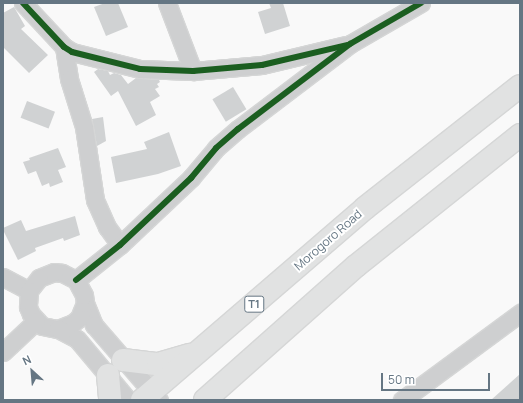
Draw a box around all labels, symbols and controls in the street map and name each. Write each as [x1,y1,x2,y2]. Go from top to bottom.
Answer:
street label: Morogoro Road [291,207,365,273]
road number: T1 [244,295,264,313]
north arrow [12,351,52,391]
text: N [20,351,33,368]
scale bar [383,365,492,391]
text: 50 m [388,371,415,388]

